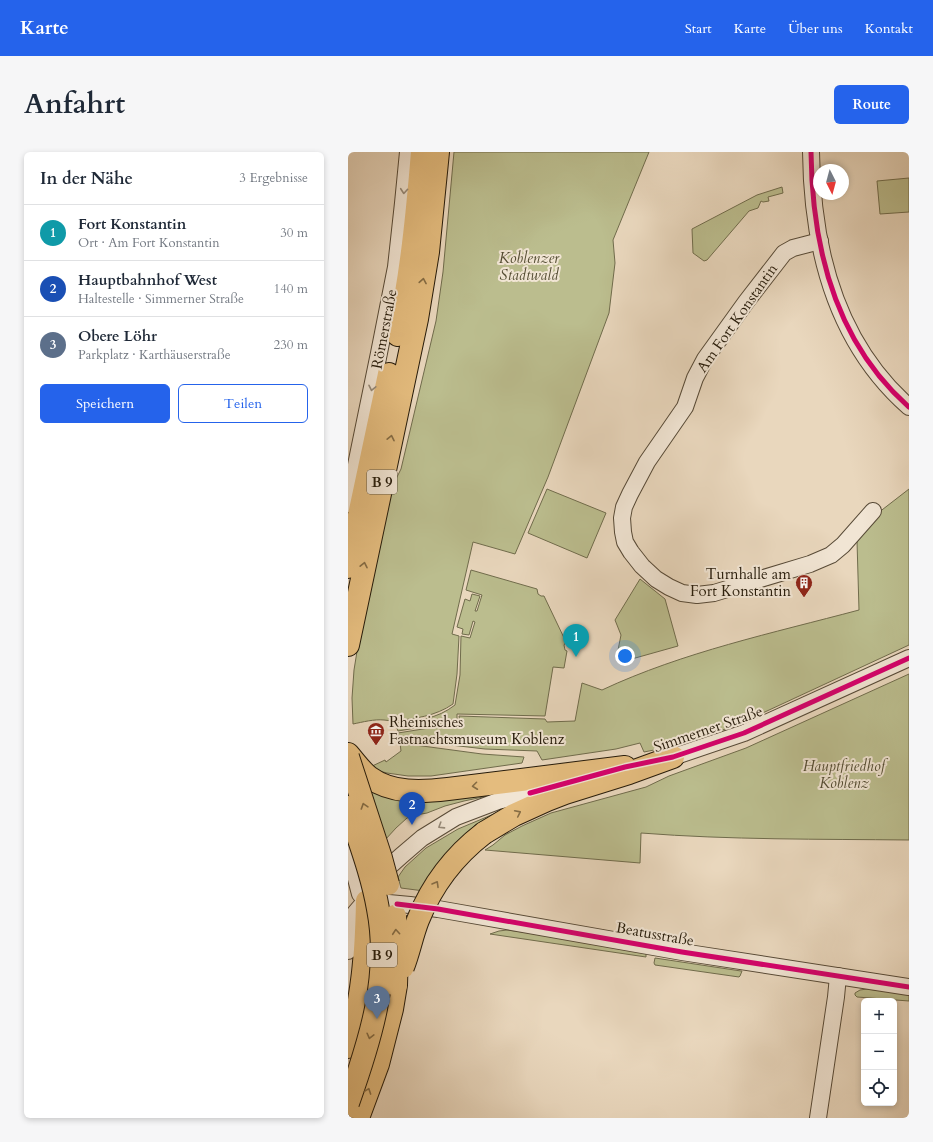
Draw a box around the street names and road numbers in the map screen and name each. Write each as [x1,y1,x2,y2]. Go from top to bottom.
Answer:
street label: Am Fort Konstantin [692,259,782,376]
street label: Römerstraße [366,287,402,371]
road number: B 9 [367,470,397,494]
street label: Simmerner Straße [651,701,765,757]
street label: Beatusstraße [614,917,696,951]
road number: B 9 [367,943,397,967]

